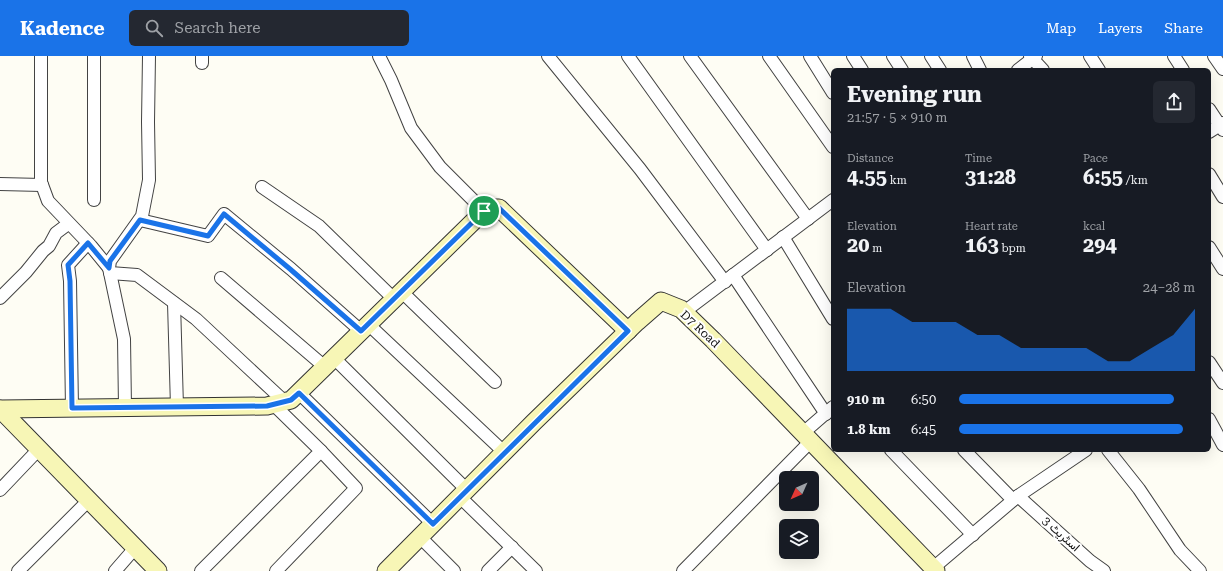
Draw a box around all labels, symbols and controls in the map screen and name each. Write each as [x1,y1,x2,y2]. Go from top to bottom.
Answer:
search box [129,10,409,46]
text: Kadence [20,17,105,40]
icon: search [143,17,165,39]
text: Search here [175,19,261,37]
text: Map [1046,20,1076,36]
text: Layers [1098,20,1142,36]
text: Share [1164,20,1203,36]
button: share [1153,81,1195,123]
text: Evening run [847,82,982,107]
text: 21:57 · 5 × 910 m [847,110,947,125]
text: Distance [847,152,894,165]
text: Time [965,152,992,165]
text: Pace [1083,152,1108,165]
text: 4.55 [847,165,887,189]
text: 31:28 [965,165,1016,189]
text: 6:55 [1083,165,1123,189]
text: km [887,174,907,187]
text: /km [1123,174,1148,187]
pin [467,194,501,228]
icon: arrive [473,200,495,222]
text: Elevation [847,220,897,233]
text: Heart rate [965,220,1018,233]
text: kcal [1083,220,1105,233]
text: 20 [847,233,869,257]
text: 163 [965,233,999,257]
text: 294 [1083,233,1117,257]
text: m [869,242,882,255]
text: bpm [999,242,1026,255]
text: Elevation [847,280,906,295]
text: 24–28 m [1143,280,1195,295]
street label: D7 Road [677,307,723,351]
text: 910 m [847,392,885,407]
text: 6:50 [911,392,936,407]
text: 1.8 km [847,422,890,437]
text: 6:45 [911,422,936,437]
north arrow [779,471,819,511]
map controls [779,471,819,559]
street label: اسٹریٹ 3 [1039,514,1083,555]
button: layers [779,519,819,559]

